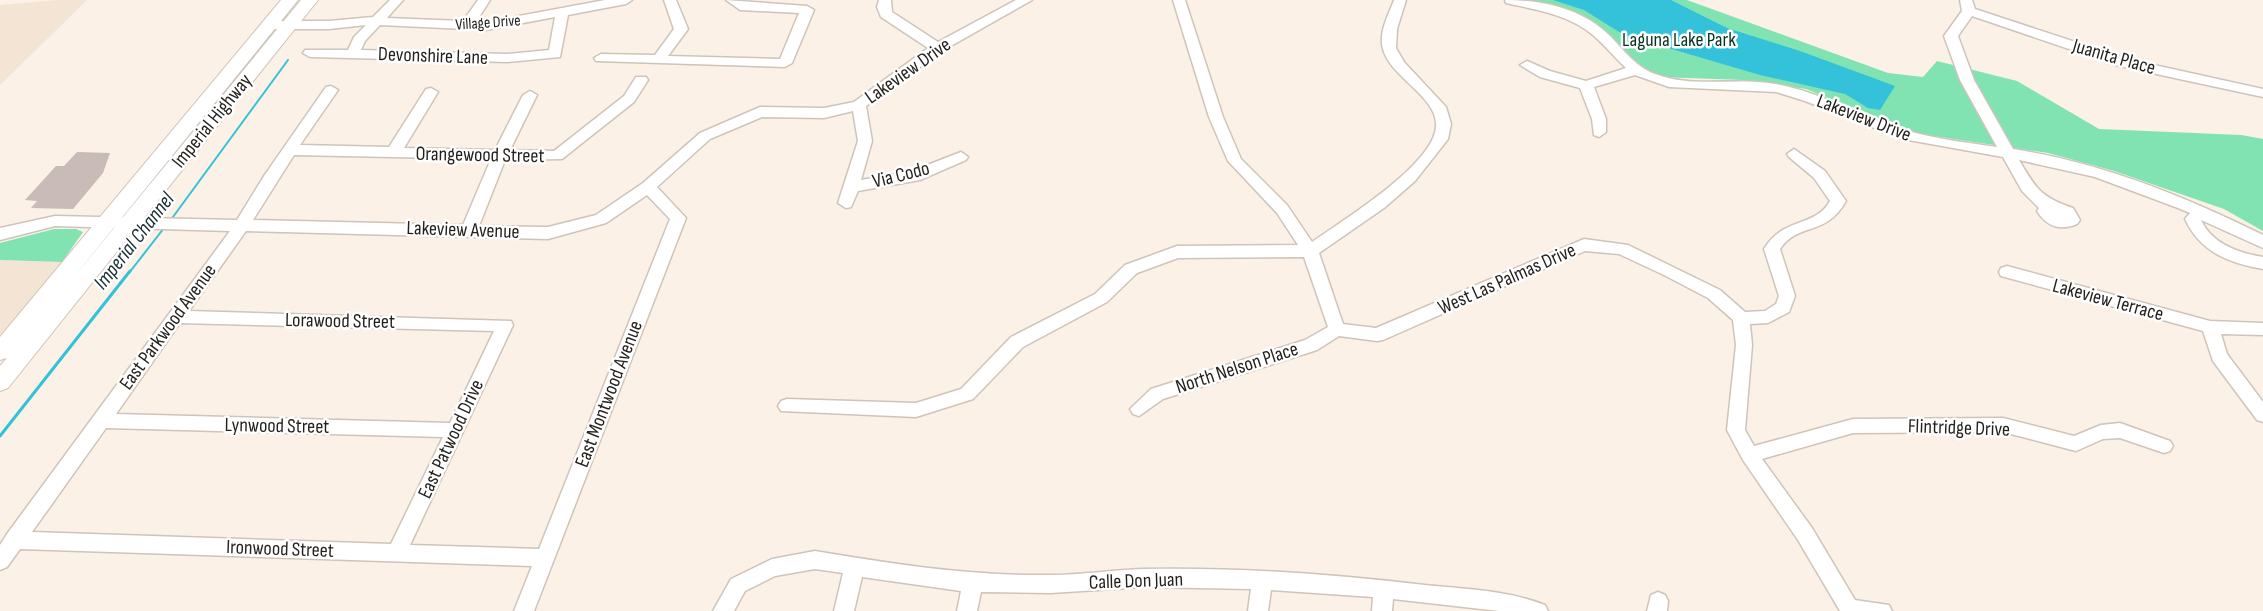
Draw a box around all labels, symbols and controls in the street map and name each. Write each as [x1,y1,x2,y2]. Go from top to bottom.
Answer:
street label: Village Drive [455,11,521,35]
park label: Laguna Lake Park [1622,28,1736,52]
street label: Lakeview Drive [861,33,955,109]
street label: Juanita Place [2069,33,2158,80]
street label: Devonshire Lane [378,42,488,70]
street label: Imperial Highway [167,69,257,173]
street label: Lakeview Drive [1813,89,1915,147]
street label: Orangewood Street [415,142,545,168]
street label: Via Codo [870,156,932,194]
water label: Imperial Channel [88,187,180,295]
street label: Lakeview Avenue [406,216,520,244]
street label: West Las Palmas Drive [1434,238,1580,320]
street label: East Parkwood Avenue [114,259,222,395]
street label: Lakeview Terrace [2050,274,2166,326]
street label: Lorawood Street [285,308,395,334]
street label: East Montwood Avenue [570,317,648,471]
street label: North Nelson Place [1173,337,1301,399]
street label: East Patwood Drive [413,376,489,502]
street label: Lynwood Street [224,413,330,439]
street label: Flintridge Drive [1908,414,2010,442]
street label: Ironwood Street [226,535,334,563]
street label: Calle Don Juan [1088,567,1184,595]

